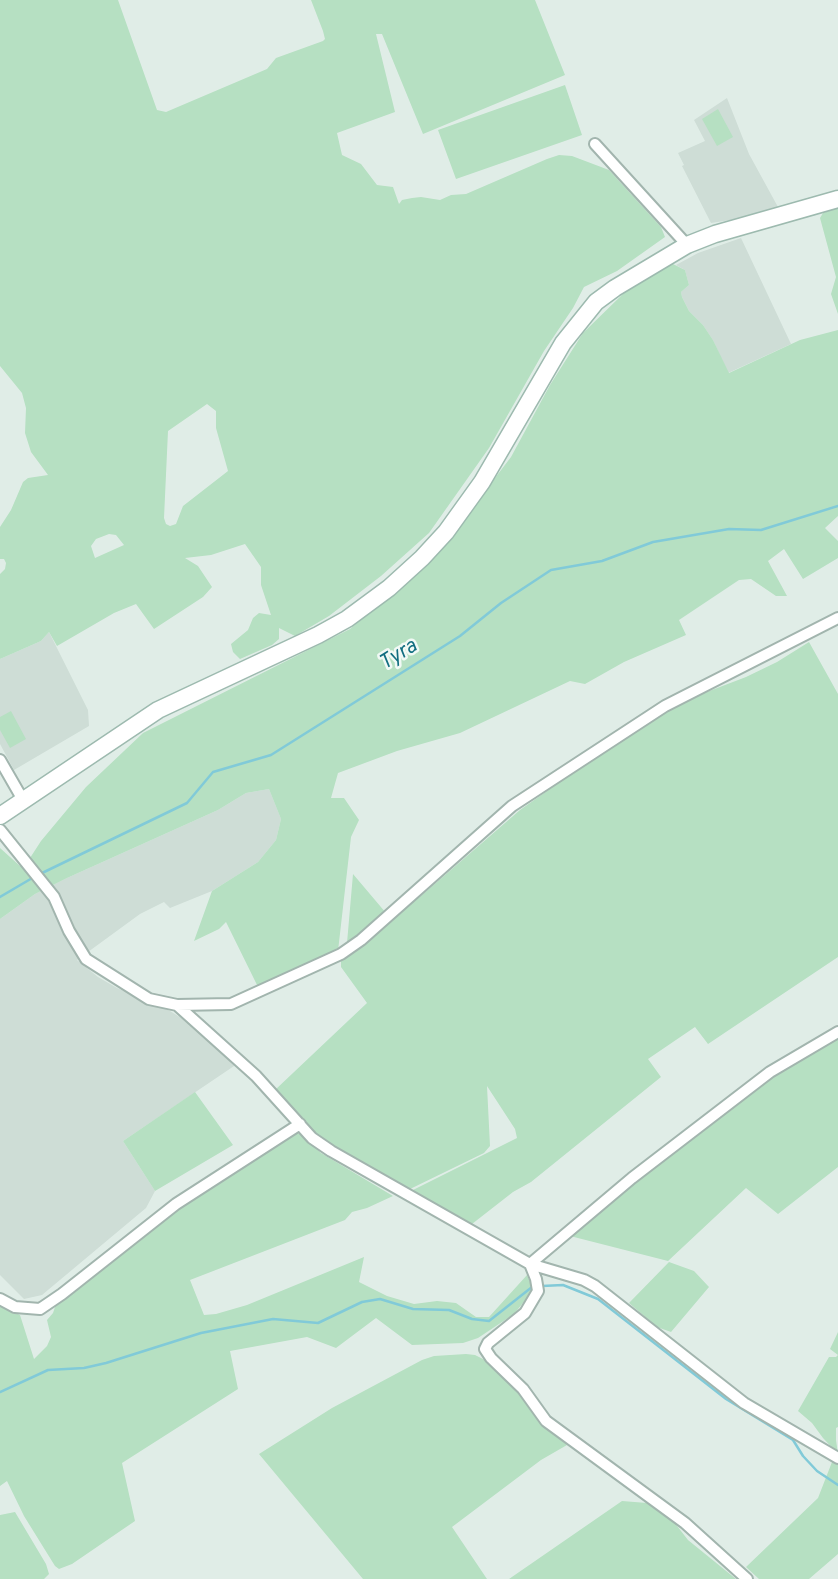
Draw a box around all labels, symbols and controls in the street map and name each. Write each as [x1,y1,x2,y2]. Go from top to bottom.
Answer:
water label: Tyra [375,635,423,677]

